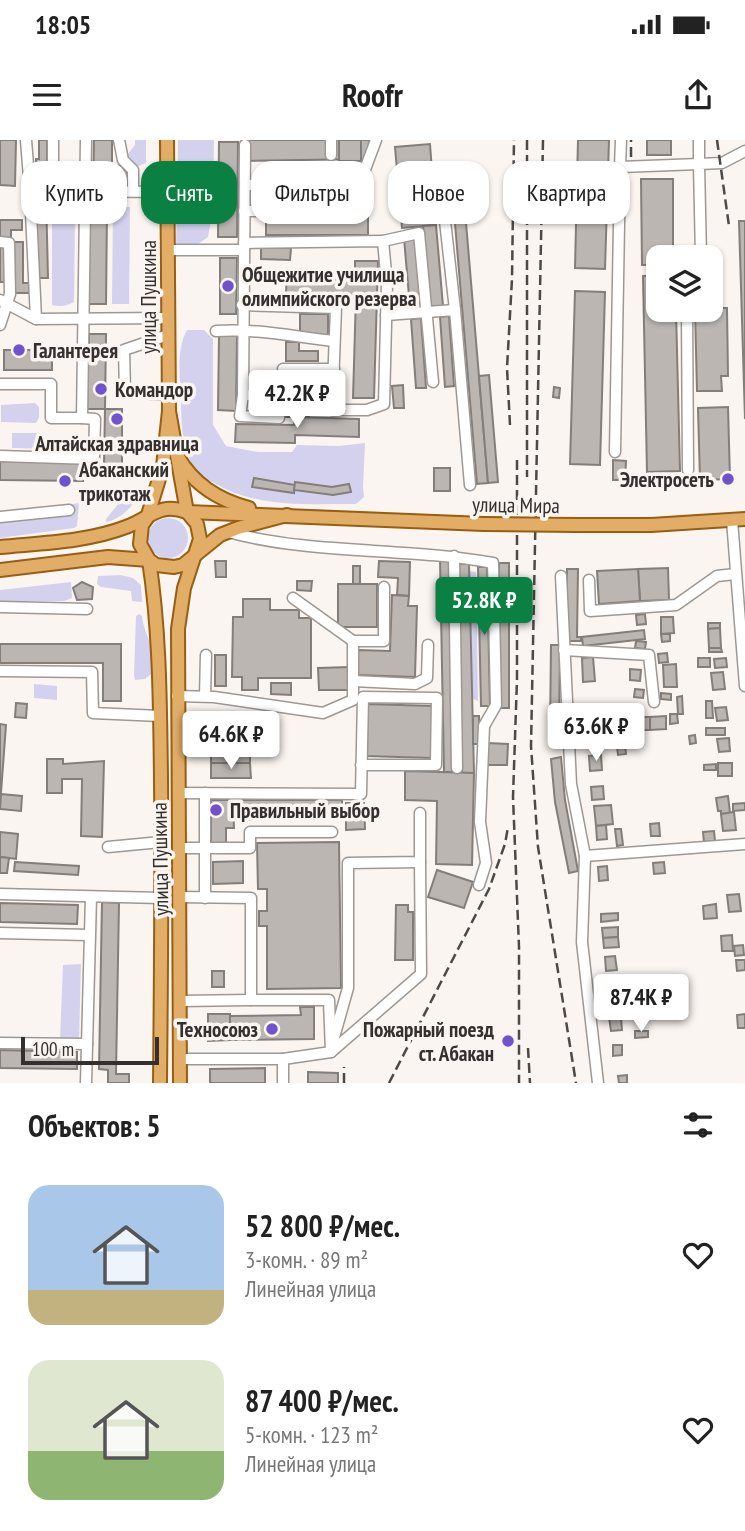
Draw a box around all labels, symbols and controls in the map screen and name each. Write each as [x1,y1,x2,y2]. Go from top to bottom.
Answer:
text: 18:05 [35,8,91,41]
text: Roofr [342,74,403,116]
icon: menu [28,76,66,114]
icon: share [679,76,717,114]
chip: Купить [21,161,127,224]
chip: Снять [141,161,237,224]
chip: Фильтры [251,161,374,224]
chip: Новое [388,161,489,224]
chip: Квартира [503,161,630,224]
street label: улица Пушкина [135,240,162,354]
map controls [646,245,723,322]
button: layers [646,245,723,322]
place label: Общежитие училища олимпийского резерва [242,261,417,312]
marker: Общежитие училища олимпийского резерва [220,278,236,294]
place label: Галантерея [33,337,118,364]
marker: Галантерея [11,342,27,358]
pin: 42.2K ₽ [232,370,362,430]
place label: Командор [115,376,193,403]
text: 42.2K ₽ [265,378,329,407]
marker: Командор [93,381,109,397]
marker: Алтайская здравница [109,411,125,427]
place label: Алтайская здравница [34,430,199,457]
place label: Абаканский трикотаж [78,456,169,507]
place label: Электросеть [620,466,714,493]
marker: Электросеть [720,471,736,487]
marker: Абаканский трикотаж [57,473,73,489]
street label: улица Мира [472,491,560,519]
pin: 52.8K ₽ [419,578,549,637]
text: 52.8K ₽ [452,585,516,614]
pin: 63.6K ₽ [531,704,661,763]
text: 63.6K ₽ [564,711,628,740]
pin: 64.6K ₽ [166,712,296,771]
text: 64.6K ₽ [199,719,263,748]
place label: Правильный выбор [230,797,380,824]
street label: улица Пушкина [146,802,174,916]
marker: Правильный выбор [208,802,224,818]
pin: 87.4K ₽ [576,974,706,1034]
text: 87.4K ₽ [610,982,672,1011]
place label: Техносоюз [177,1016,258,1043]
place label: Пожарный поезд ст. Абакан [363,1016,494,1067]
marker: Техносоюз [264,1021,280,1037]
marker: Пожарный поезд ст. Абакан [500,1033,516,1049]
scale bar [21,1034,159,1066]
text: 100 m [32,1037,74,1061]
text: Объектов: 5 [28,1106,161,1145]
icon: filters [679,1106,717,1144]
text: 52 800 ₽/мес. [245,1206,400,1245]
icon: home [84,1213,168,1297]
icon: heart [679,1236,717,1274]
text: 3-комн. · 89 m² [245,1245,368,1274]
text: Линейная улица [245,1274,376,1303]
text: 87 400 ₽/мес. [245,1381,399,1420]
icon: home [84,1388,168,1472]
icon: heart [679,1411,717,1449]
text: 5-комн. · 123 m² [245,1420,378,1449]
text: Линейная улица [245,1449,376,1478]

